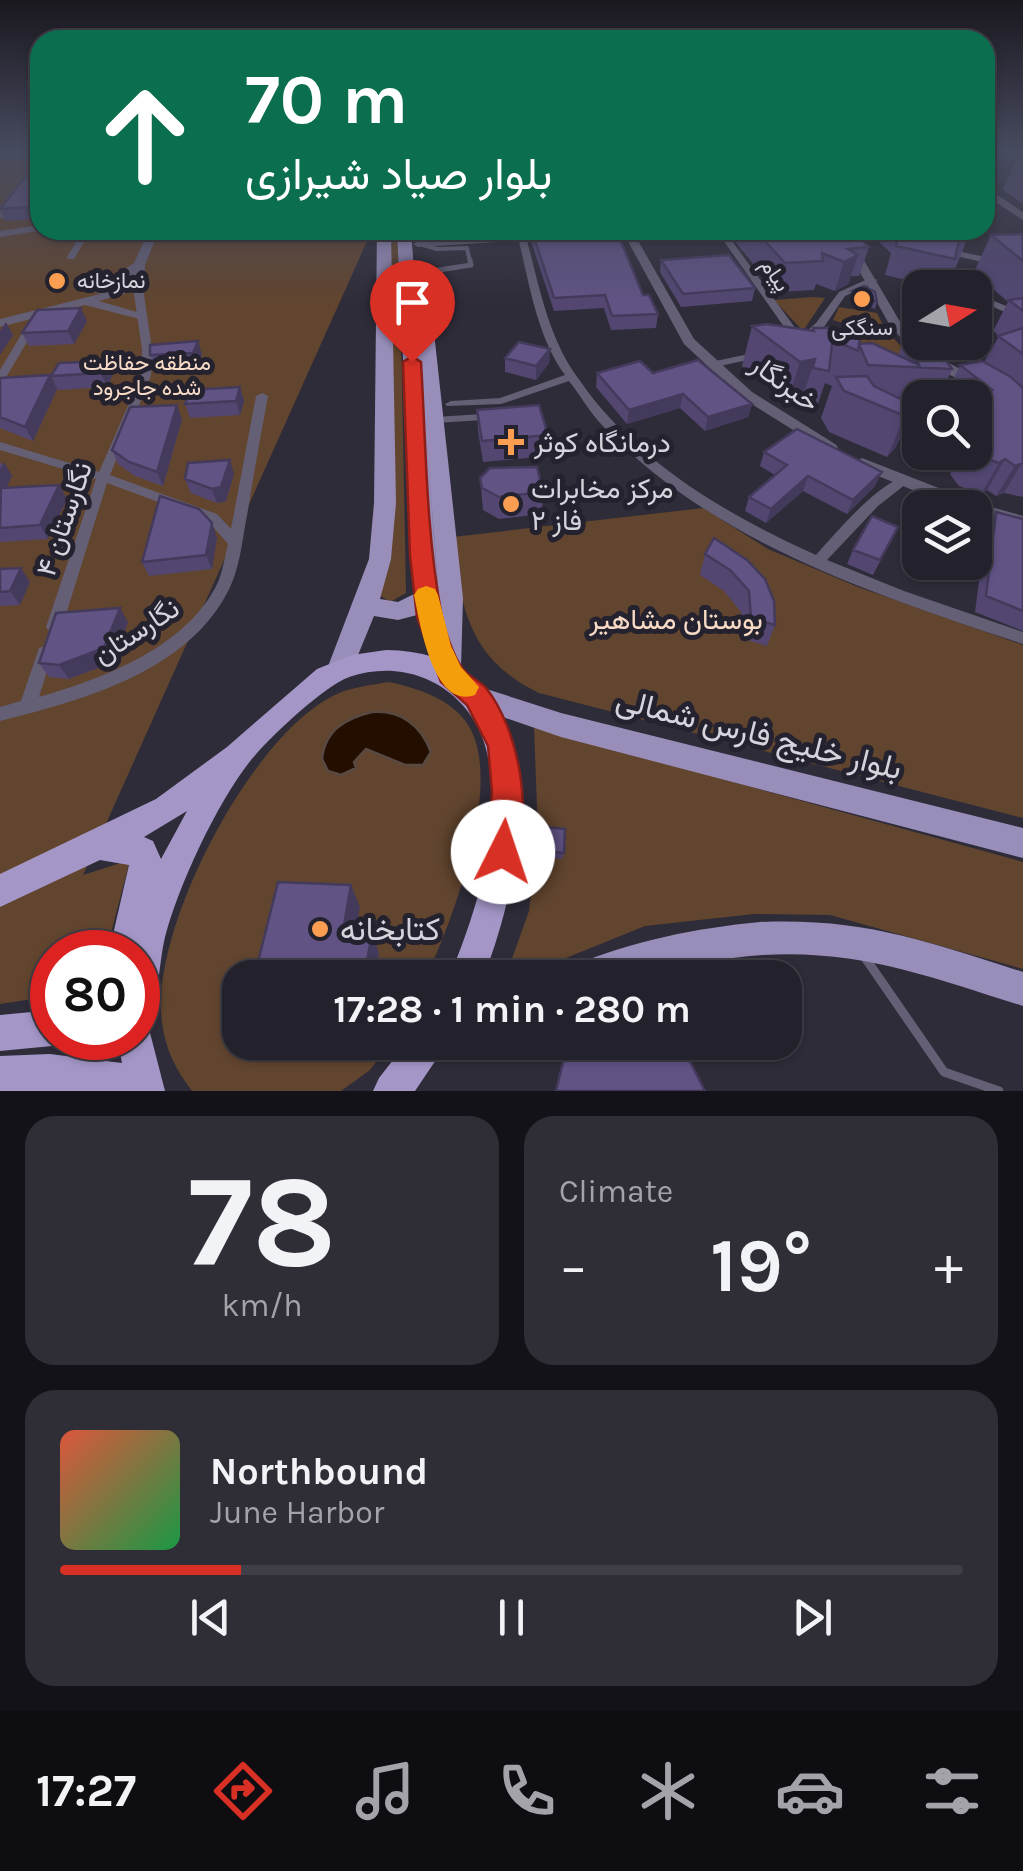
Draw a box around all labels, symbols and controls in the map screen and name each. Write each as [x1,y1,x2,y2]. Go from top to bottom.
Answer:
text: 70 m [245,59,408,141]
icon: ahead [80,70,210,200]
text: بلوار صیاد شیرازی [245,148,552,200]
street label: پیام [754,253,795,297]
pin [370,260,455,363]
place label: نمازخانه [77,268,146,294]
marker: نمازخانه [46,270,68,292]
north arrow [902,270,992,360]
map controls [902,270,992,580]
icon: arrive [385,275,440,330]
marker: سنگکی [851,288,873,310]
place label: سنگکی [831,315,893,341]
street label: خبرنگار [743,347,826,420]
park label: منطقه حفاظت شده جاجرود [83,350,211,401]
button: search [902,380,992,470]
place label: درمانگاه کوثر [533,426,671,460]
marker: درمانگاه کوثر [498,429,524,455]
street label: نگارستان ۴ [29,457,100,581]
place label: مرکز مخابرات فاز ۲ [531,472,674,538]
button: layers [902,490,992,580]
marker: مرکز مخابرات فاز ۲ [500,493,522,515]
street label: نگارستان [87,591,186,672]
park label: بوستان مشاهیر [588,603,763,637]
street label: بلوار خلیج فارس شمالی [612,681,906,790]
position arrow [451,800,555,904]
place label: کتابخانه [340,911,440,948]
marker: کتابخانه [309,918,331,940]
speed limit sign: 80 [30,930,160,1060]
text: 17:28 · 1 min · 280 m [333,987,691,1032]
text: 78 [188,1146,336,1298]
text: Climate [559,1173,673,1210]
text: 19° [710,1222,812,1310]
text: − [559,1234,588,1298]
text: + [934,1234,963,1298]
text: km/h [221,1287,303,1324]
text: Northbound [210,1449,428,1494]
text: June Harbor [210,1494,384,1531]
icon: previous [183,1590,238,1645]
icon: pause [484,1590,539,1645]
icon: next [785,1590,840,1645]
icon: directions [208,1756,278,1826]
icon: music [350,1756,420,1826]
icon: phone [492,1756,562,1826]
icon: climate [633,1756,703,1826]
icon: car [775,1756,845,1826]
icon: filters [917,1756,987,1826]
text: 17:27 [36,1765,136,1817]

